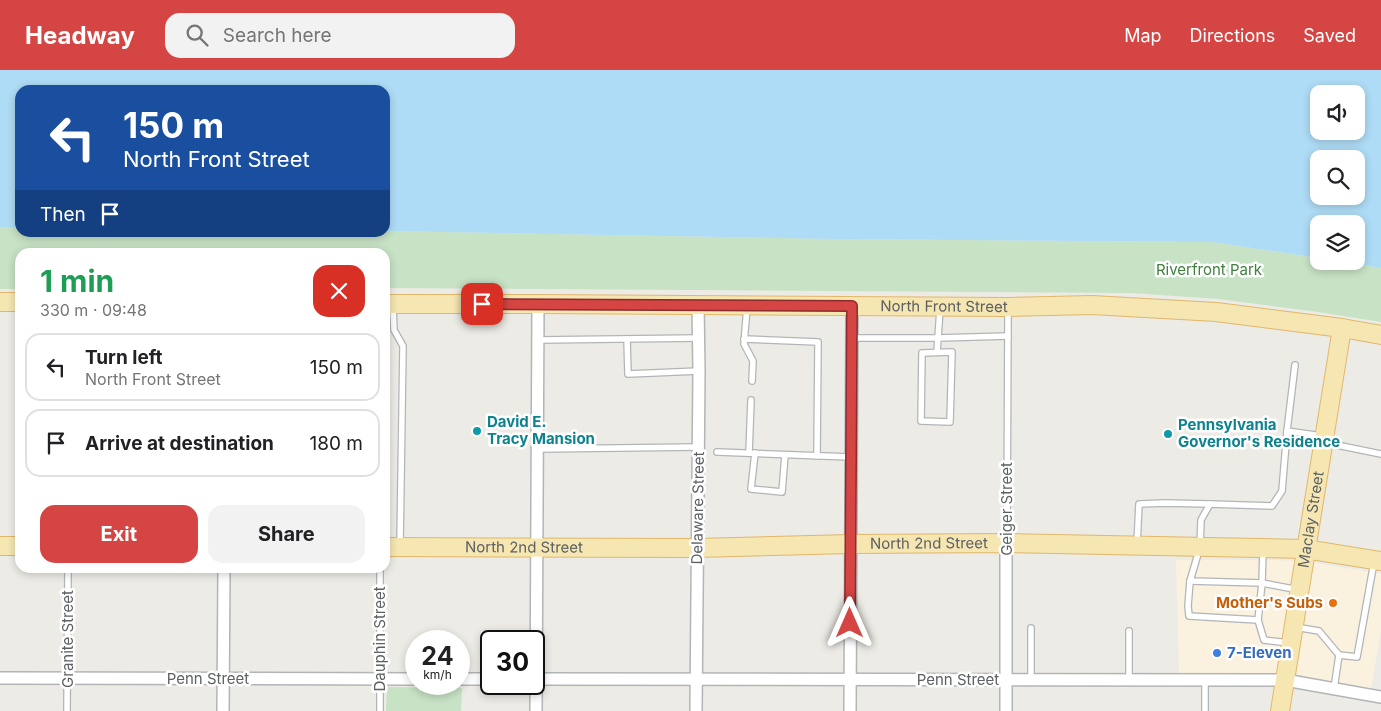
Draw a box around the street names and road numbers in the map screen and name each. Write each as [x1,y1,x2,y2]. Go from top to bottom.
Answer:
street label: North Front Street [880,296,1008,316]
street label: Delaware Street [687,451,708,565]
street label: Geiger Street [997,462,1016,556]
street label: Maclay Street [1293,470,1328,569]
street label: North 2nd Street [870,533,988,553]
street label: North 2nd Street [465,537,583,557]
street label: Dauphin Street [370,586,389,692]
street label: Granite Street [58,590,77,688]
street label: Penn Street [167,669,249,688]
street label: Penn Street [917,670,999,689]

